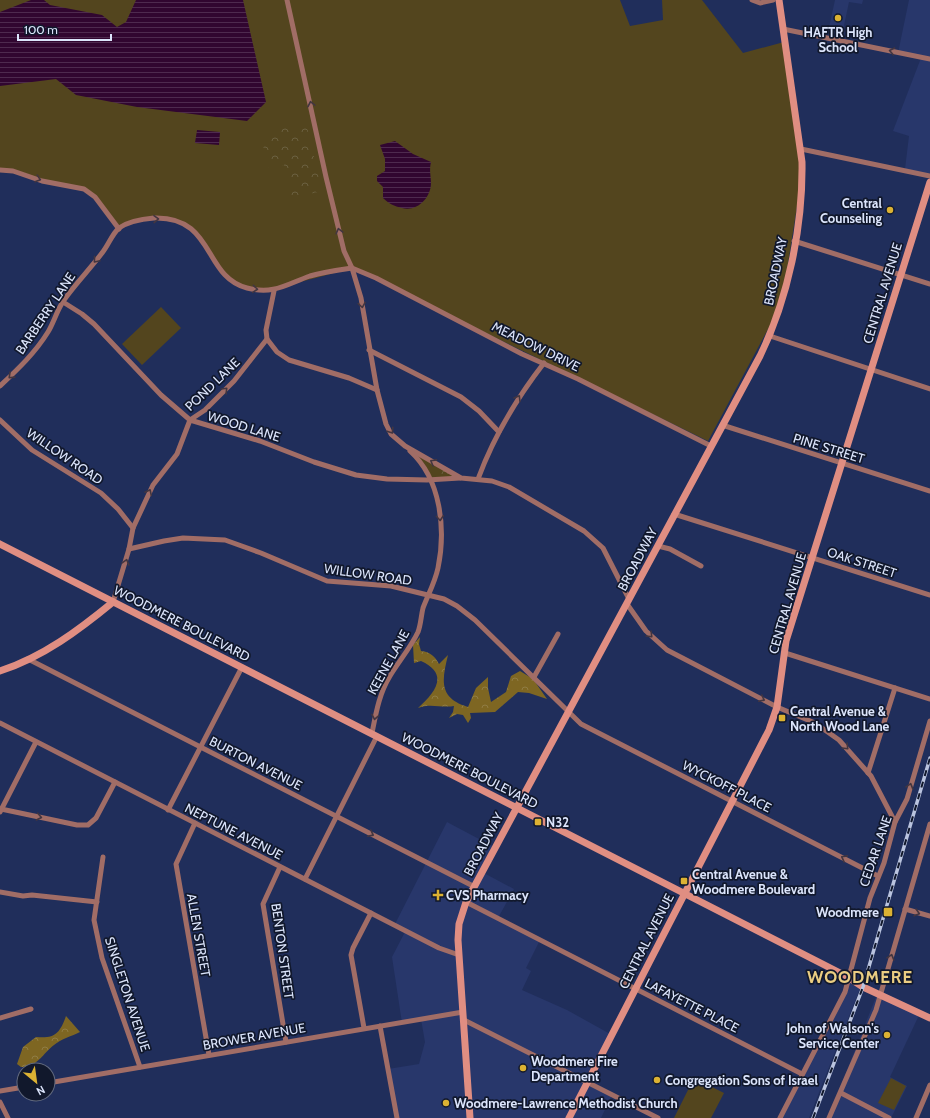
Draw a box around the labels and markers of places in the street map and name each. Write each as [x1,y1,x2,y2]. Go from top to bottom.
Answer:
marker: HAFTR High School [833,13,843,23]
place label: HAFTR High School [804,24,872,55]
place label: Central Counseling [820,195,883,226]
marker: Central Counseling [885,205,895,215]
place label: Central Avenue & North Wood Lane [790,703,890,734]
marker: Central Avenue & North Wood Lane [777,713,787,723]
place label: N32 [546,814,569,830]
marker: N32 [533,817,543,827]
place label: Central Avenue & Woodmere Boulevard [692,866,815,897]
marker: Central Avenue & Woodmere Boulevard [679,876,689,886]
place label: CVS Pharmacy [446,887,529,903]
marker: CVS Pharmacy [433,890,443,900]
place label: Woodmere [816,904,879,920]
marker: Woodmere [882,906,894,918]
place label: John of Walson's Service Center [786,1020,880,1051]
marker: John of Walson's Service Center [882,1030,892,1040]
place label: Woodmere Fire Department [531,1053,618,1084]
marker: Woodmere Fire Department [518,1063,528,1073]
place label: Congregation Sons of Israel [665,1072,818,1088]
marker: Congregation Sons of Israel [652,1075,662,1085]
place label: Woodmere-Lawrence Methodist Church [454,1095,678,1111]
marker: Woodmere-Lawrence Methodist Church [441,1098,451,1108]

